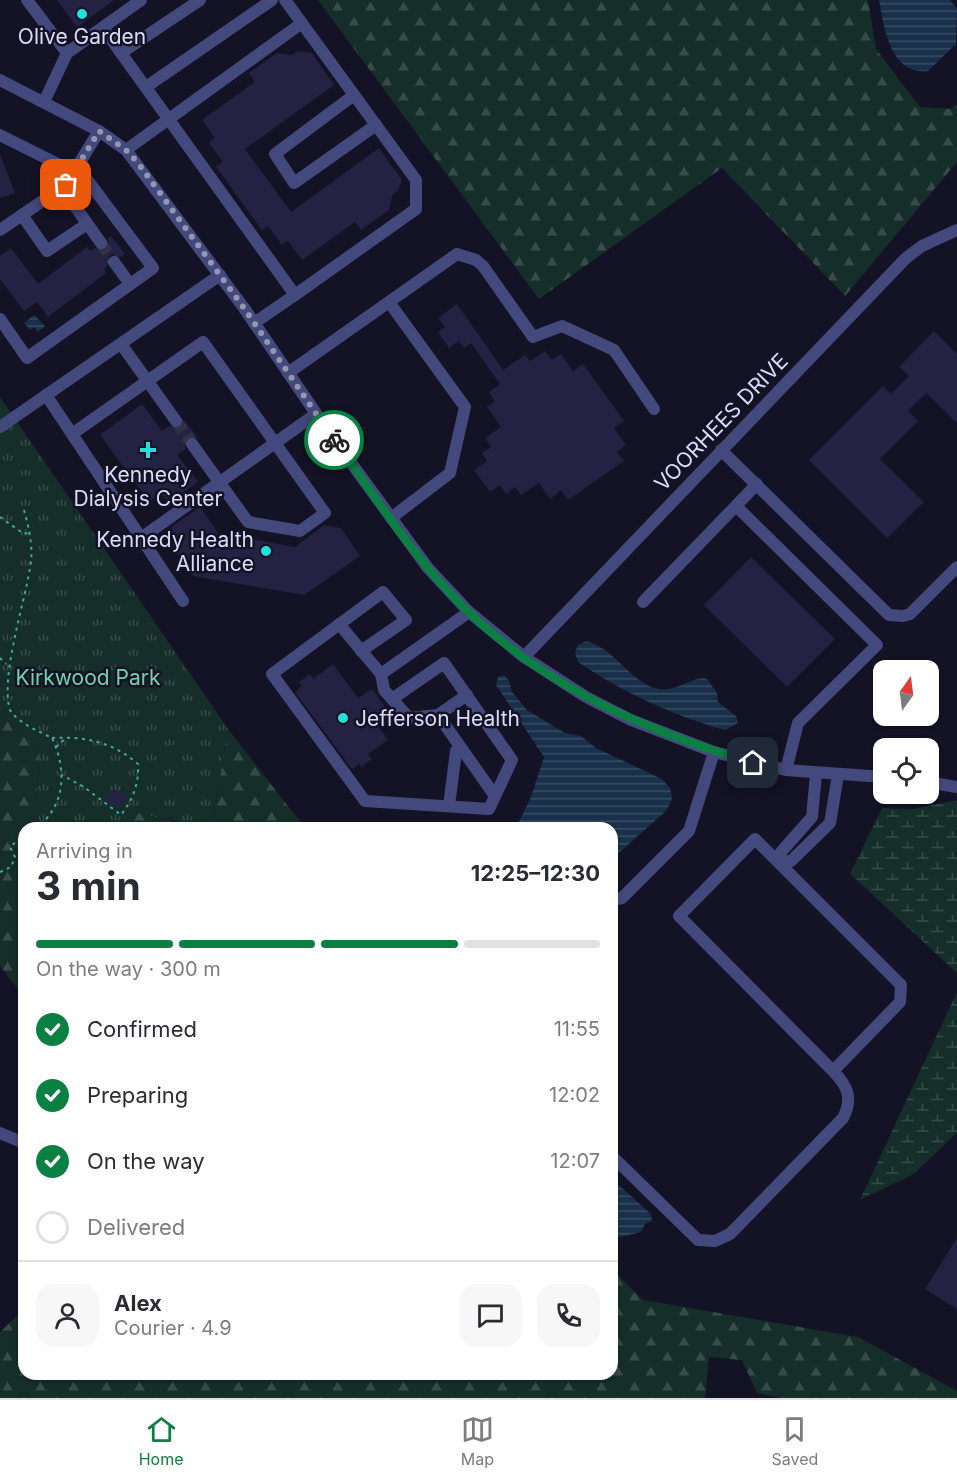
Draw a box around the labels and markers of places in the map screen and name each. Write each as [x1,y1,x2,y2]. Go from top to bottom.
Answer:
marker: Olive Garden [75,7,89,21]
place label: Olive Garden [18,24,146,49]
pin [40,159,91,210]
marker: Kennedy Dialysis Center [139,441,157,459]
place label: Kennedy Dialysis Center [74,462,223,511]
place label: Kennedy Health Alliance [96,527,254,576]
marker: Kennedy Health Alliance [259,544,273,558]
place label: Jefferson Health [355,706,520,731]
marker: Jefferson Health [336,711,350,725]
pin [727,737,778,788]

